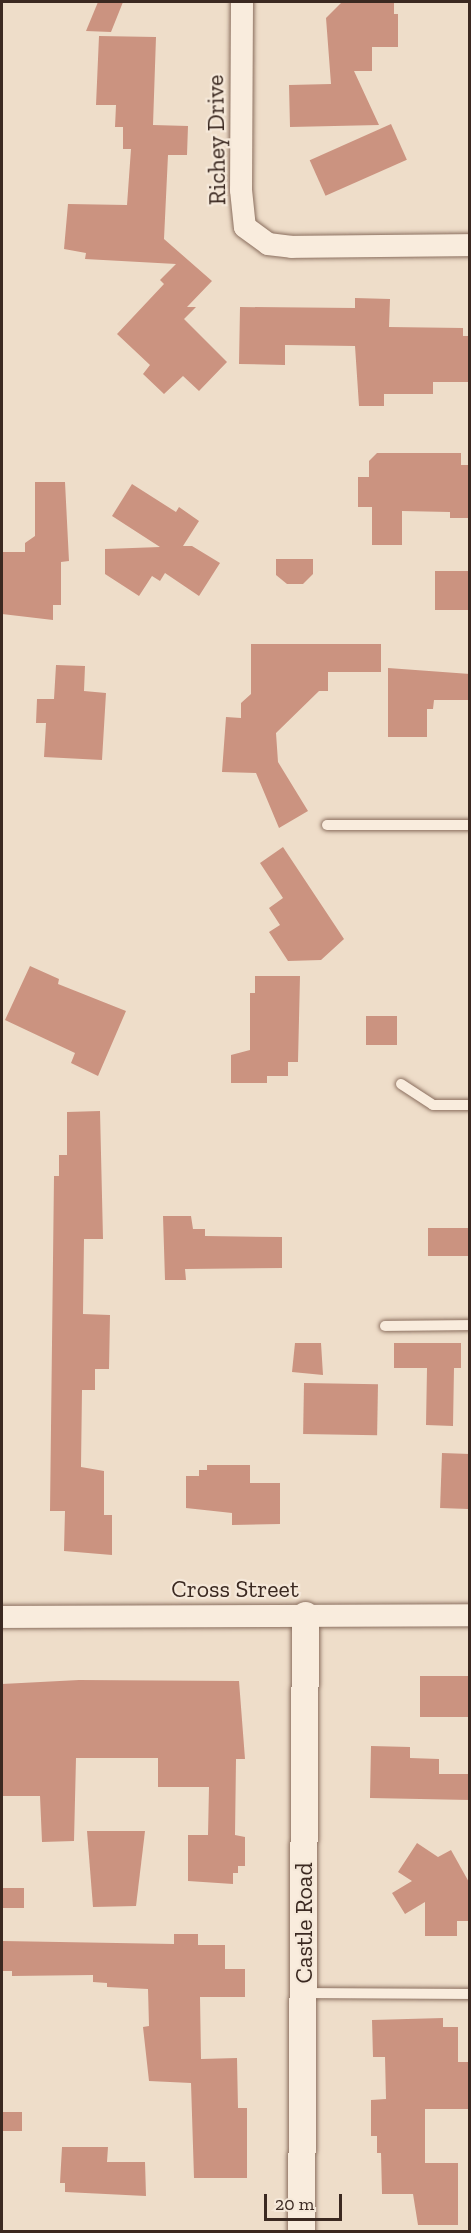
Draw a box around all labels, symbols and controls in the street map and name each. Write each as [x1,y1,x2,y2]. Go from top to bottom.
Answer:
street label: Richey Drive [200,74,232,206]
street label: Cross Street [171,1575,299,1603]
street label: Castle Road [290,1862,318,1984]
scale bar [267,2182,345,2220]
text: 20 m [275,2193,314,2215]

